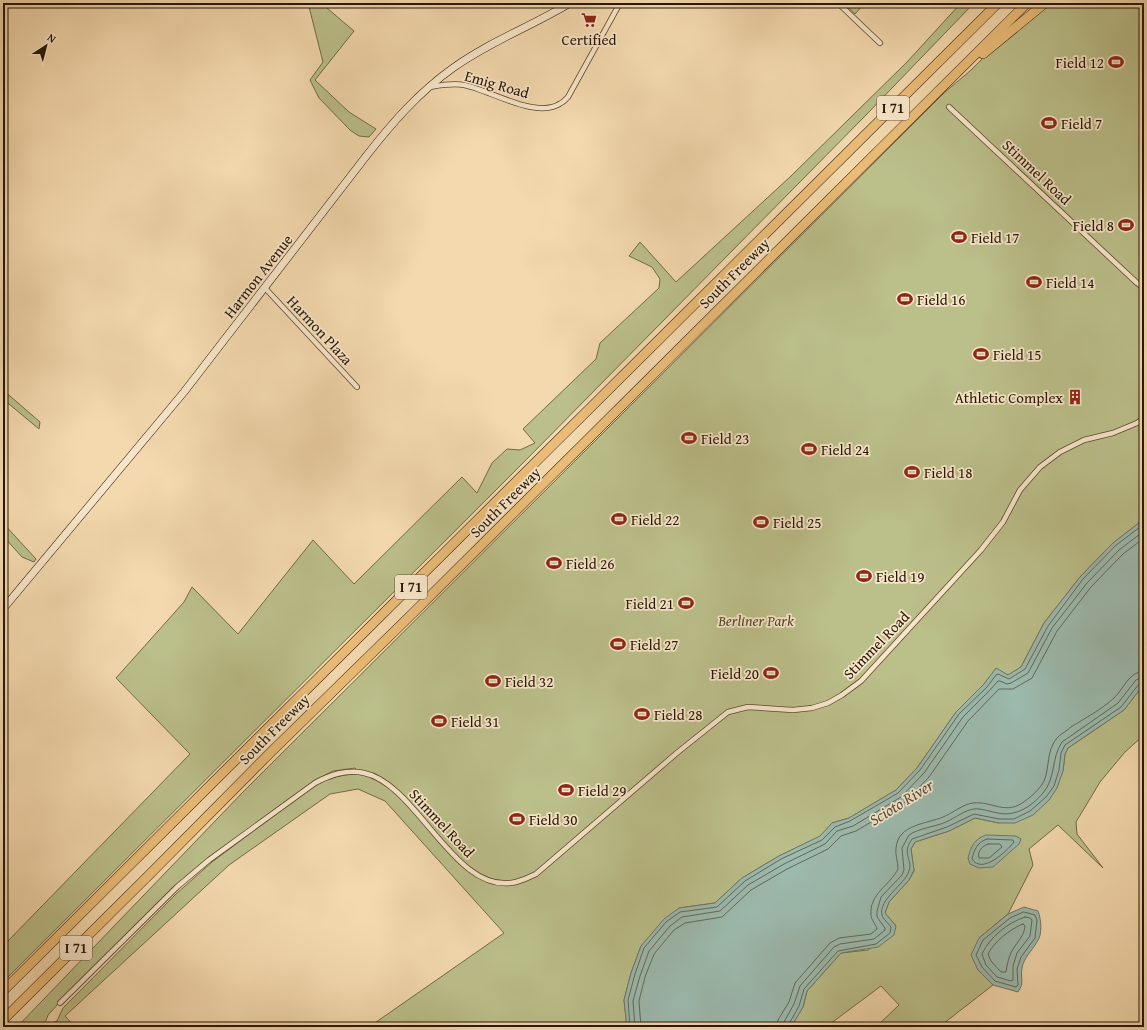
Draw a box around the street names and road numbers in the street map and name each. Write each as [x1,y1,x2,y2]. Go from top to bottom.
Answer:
street label: Emig Road [462,65,532,103]
road number: I 71 [877,96,909,120]
street label: Stimmel Road [998,135,1076,209]
street label: Harmon Avenue [219,230,297,322]
street label: South Freeway [694,233,774,313]
street label: Harmon Plaza [282,291,358,369]
street label: South Freeway [465,462,545,542]
road number: I 71 [395,575,427,599]
street label: Stimmel Road [838,606,914,684]
street label: South Freeway [234,689,314,769]
street label: Stimmel Road [405,784,479,862]
road number: I 71 [60,936,92,960]

